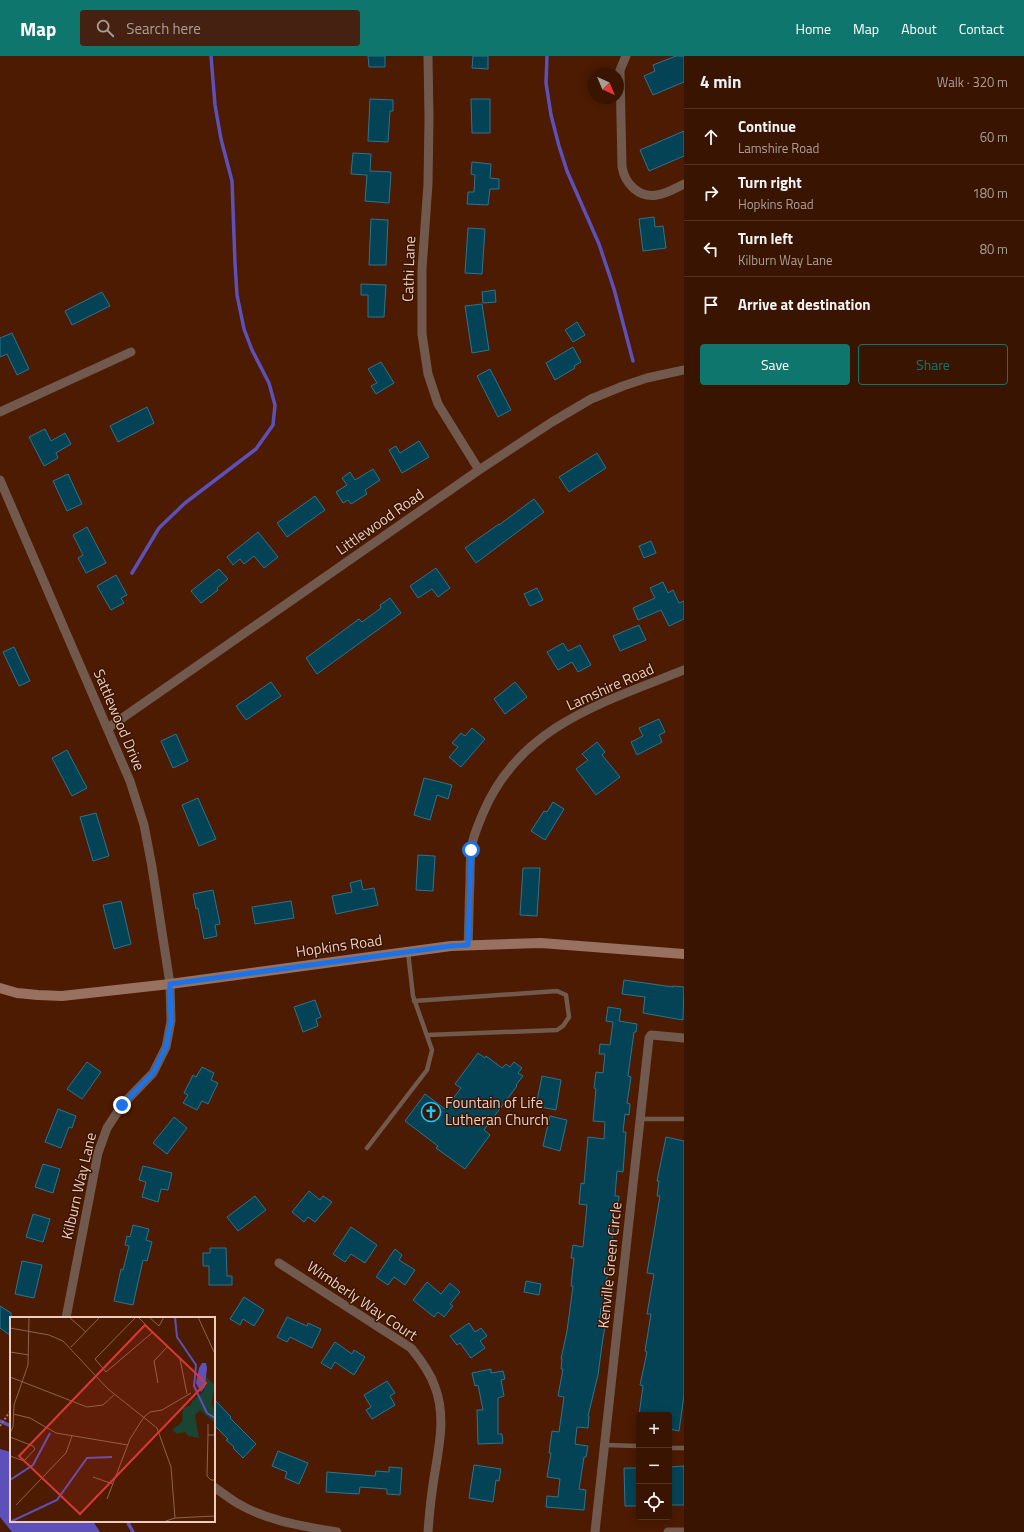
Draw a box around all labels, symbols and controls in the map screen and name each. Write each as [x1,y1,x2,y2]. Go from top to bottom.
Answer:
search box [80,10,360,46]
text: Map [20,14,56,43]
icon: search [94,17,116,39]
text: Search here [126,17,201,40]
text: Home [796,18,831,39]
text: Map [853,18,879,39]
text: About [901,18,937,39]
text: Contact [959,18,1004,39]
north arrow [588,68,624,104]
text: 4 min [700,69,741,95]
text: Walk · 320 m [937,72,1008,92]
text: Continue [738,115,796,138]
icon: ahead [700,126,722,148]
text: 60 m [980,127,1008,147]
text: Lamshire Road [738,138,819,158]
text: Turn right [738,171,802,194]
icon: right [700,182,722,204]
text: 180 m [972,183,1008,203]
text: Hopkins Road [738,194,814,214]
text: Turn left [738,227,793,250]
street label: Cathi Lane [396,236,421,302]
icon: left [700,238,722,260]
text: 80 m [980,239,1008,259]
text: Kilburn Way Lane [738,250,833,270]
text: Arrive at destination [738,293,871,316]
icon: arrive [700,294,722,316]
button: Save [700,344,850,385]
button: Share [858,344,1008,385]
street label: Littlewood Road [331,483,428,561]
street label: Lamshire Road [562,657,657,716]
street label: Sattlewood Drive [88,665,151,774]
route start [462,841,480,859]
street label: Hopkins Road [294,928,384,963]
place label: Fountain of Life Lutheran Church [445,1091,549,1131]
route end [113,1096,131,1114]
church icon: Fountain of Life Lutheran Church [420,1101,442,1123]
street label: Kilburn Way Lane [55,1130,102,1242]
street label: Kenville Green Circle [591,1201,628,1329]
street label: Wimberly Way Court [302,1255,423,1347]
inset map [10,1317,215,1522]
map controls [636,1412,672,1520]
button: + [636,1412,672,1448]
button: − [636,1448,672,1484]
button: locate [636,1484,672,1520]

